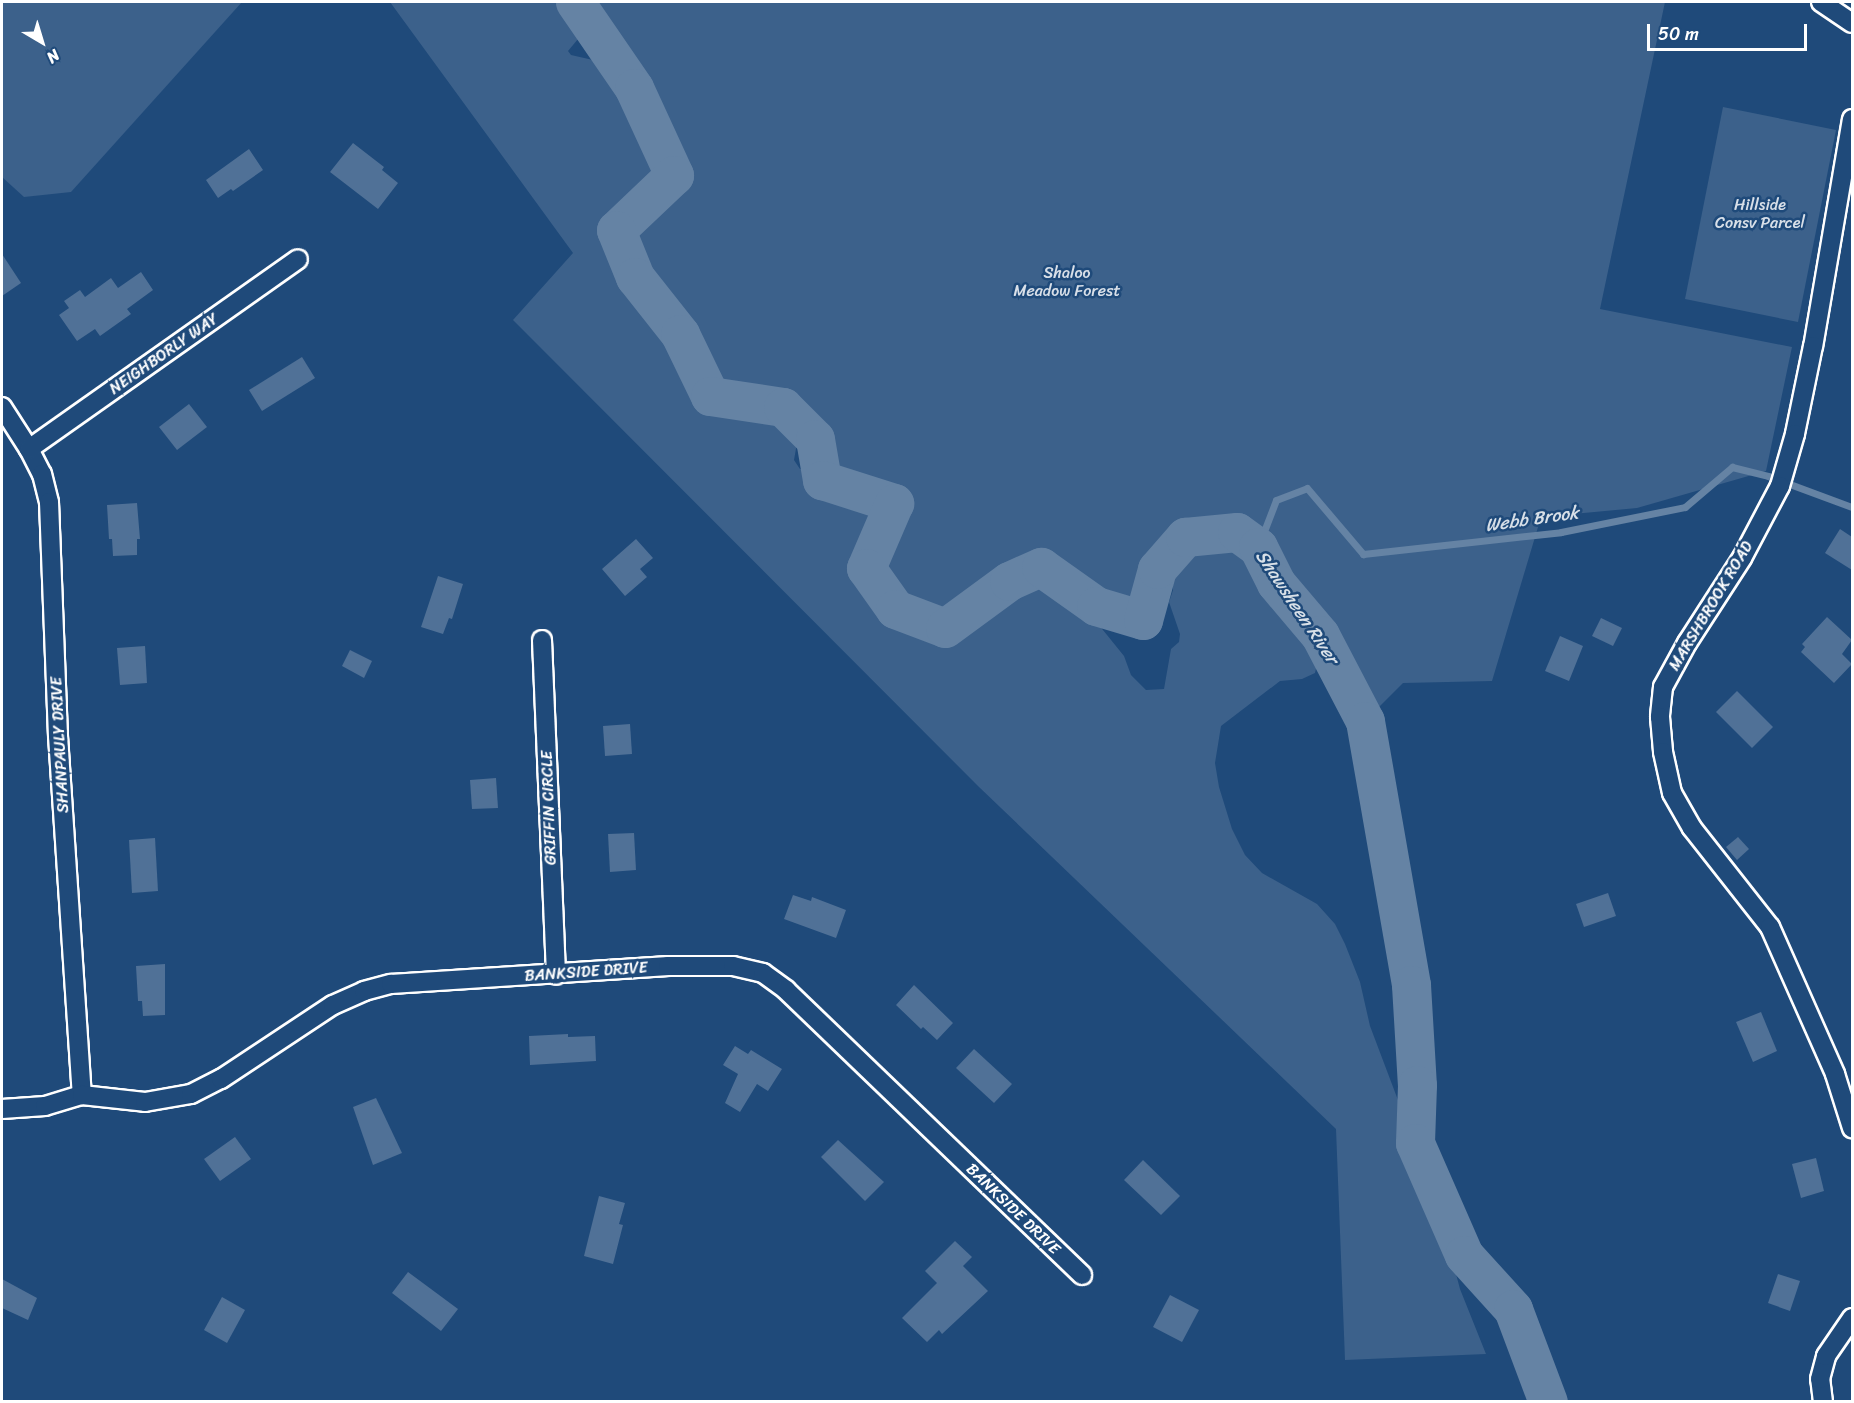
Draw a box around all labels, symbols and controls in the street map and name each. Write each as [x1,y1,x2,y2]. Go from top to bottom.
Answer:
north arrow [12,12,72,72]
scale bar [1650,12,1810,50]
text: 50 m [1658,18,1699,50]
text: N [40,42,67,71]
park label: Hillside Consv Parcel [1715,195,1805,233]
park label: Shaloo Meadow Forest [1014,263,1120,301]
street label: NEIGHBORLY WAY [106,310,222,398]
water label: Webb Brook [1484,502,1580,536]
street label: MARSHBROOK ROAD [1665,538,1757,674]
water label: Shawsheen River [1251,546,1343,668]
street label: SHANPAULY DRIVE [47,676,73,814]
street label: GRIFFIN CIRCLE [537,750,561,866]
street label: BANKSIDE DRIVE [524,958,648,986]
street label: BANKSIDE DRIVE [962,1159,1064,1259]

